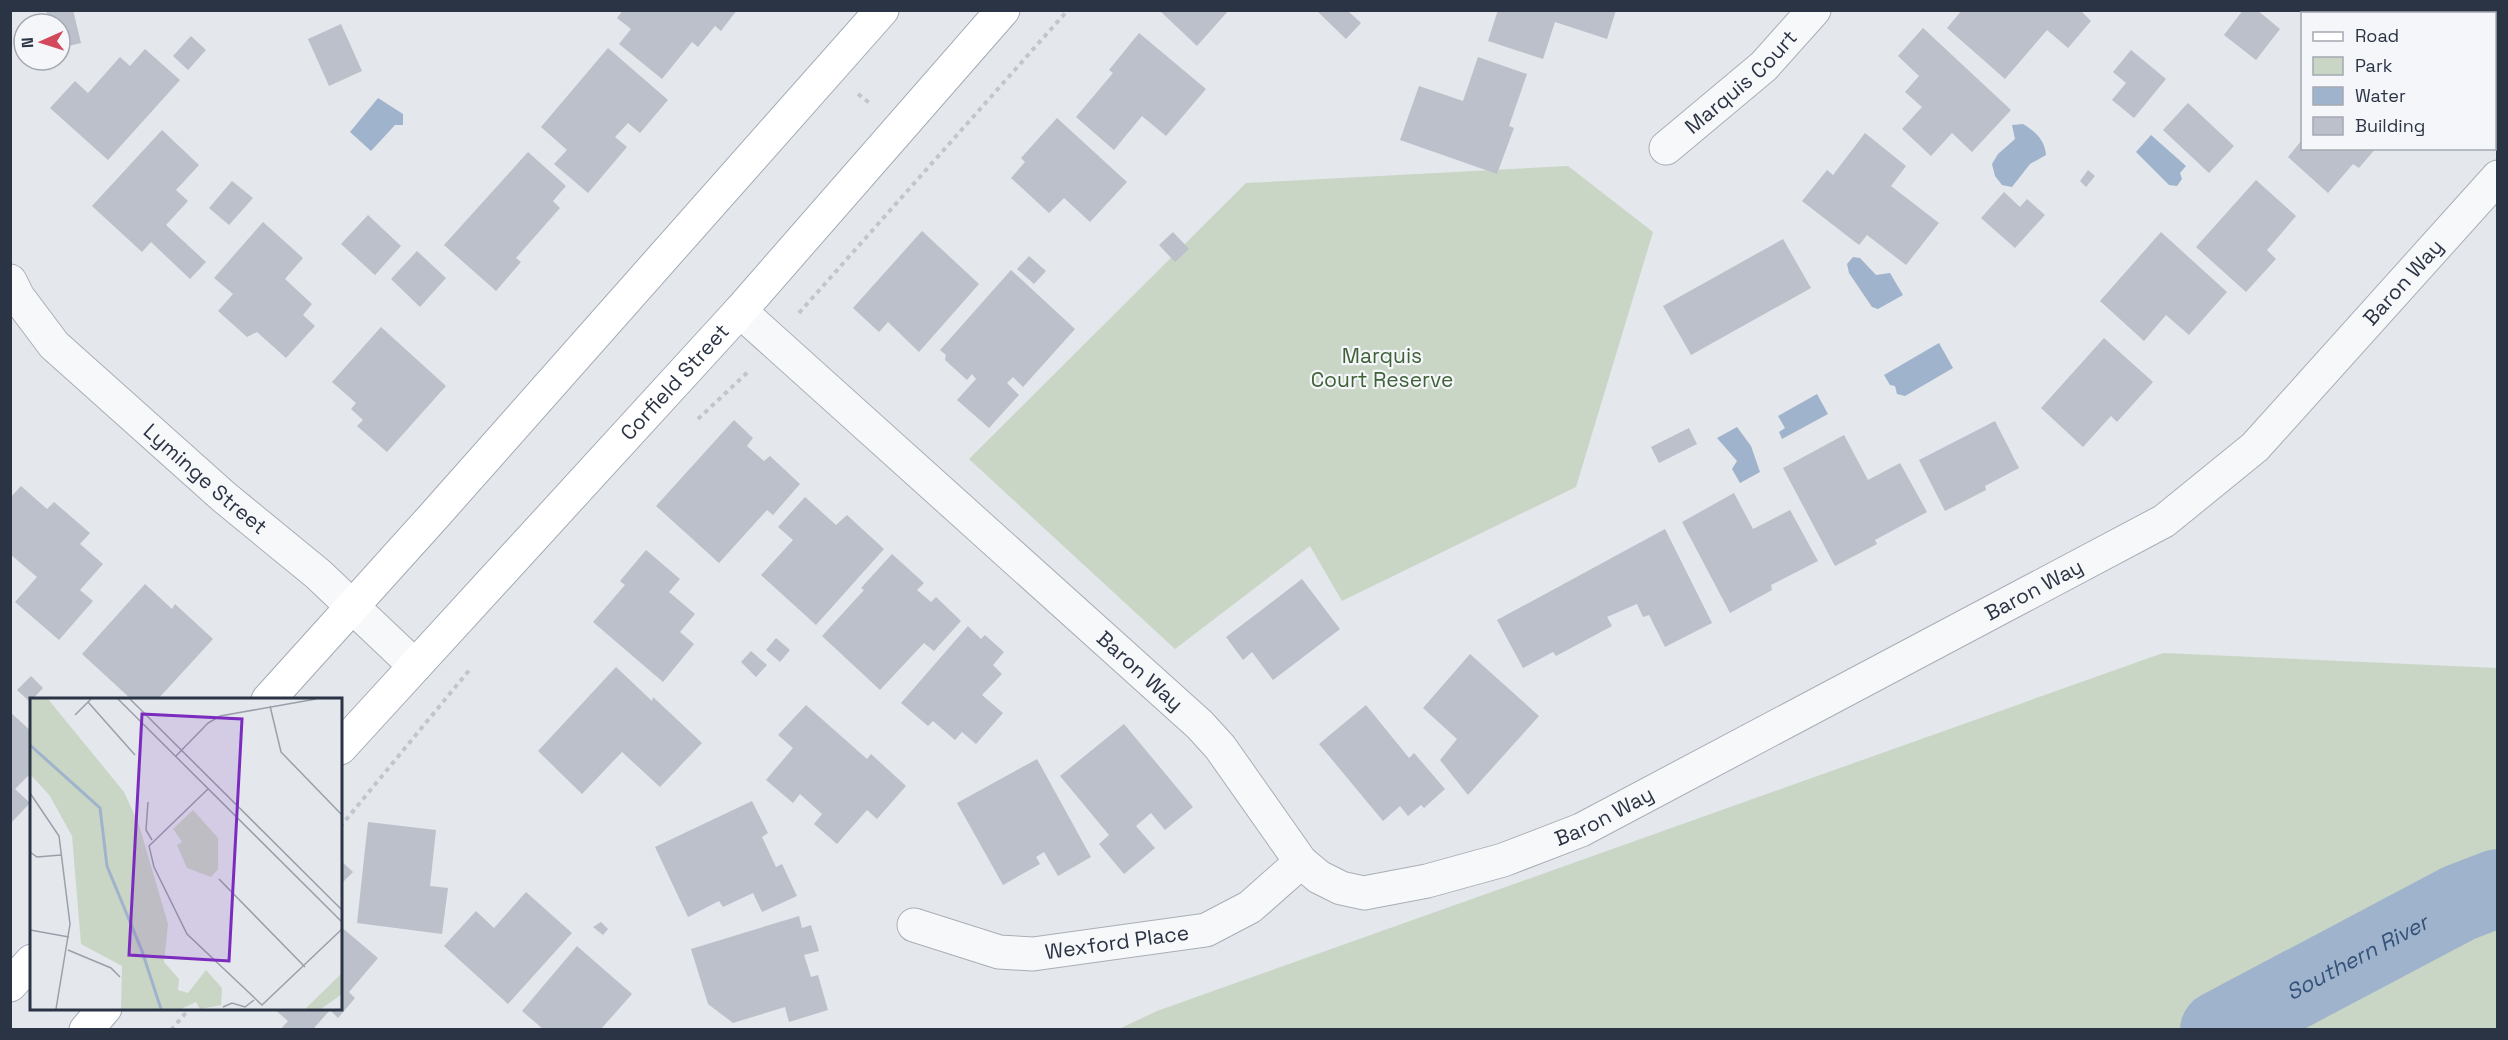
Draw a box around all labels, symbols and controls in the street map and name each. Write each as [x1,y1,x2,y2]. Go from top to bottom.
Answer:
north arrow [12,12,72,72]
legend [2301,12,2496,150]
street label: Marquis Court [1679,24,1803,140]
text: Road [2355,24,2399,47]
text: N [17,37,38,49]
text: Park [2355,54,2393,77]
text: Water [2355,84,2406,107]
text: Building [2355,114,2425,137]
street label: Baron Way [2357,233,2449,331]
street label: Corfield Street [614,318,735,446]
park label: Marquis Court Reserve [1311,342,1453,393]
street label: Lyminge Street [138,417,273,540]
street label: Baron Way [1980,552,2088,627]
street label: Baron Way [1091,625,1189,717]
inset map [30,698,342,1010]
street label: Baron Way [1551,780,1658,852]
water label: Southern River [2281,907,2435,1006]
street label: Wexford Place [1043,919,1191,965]

